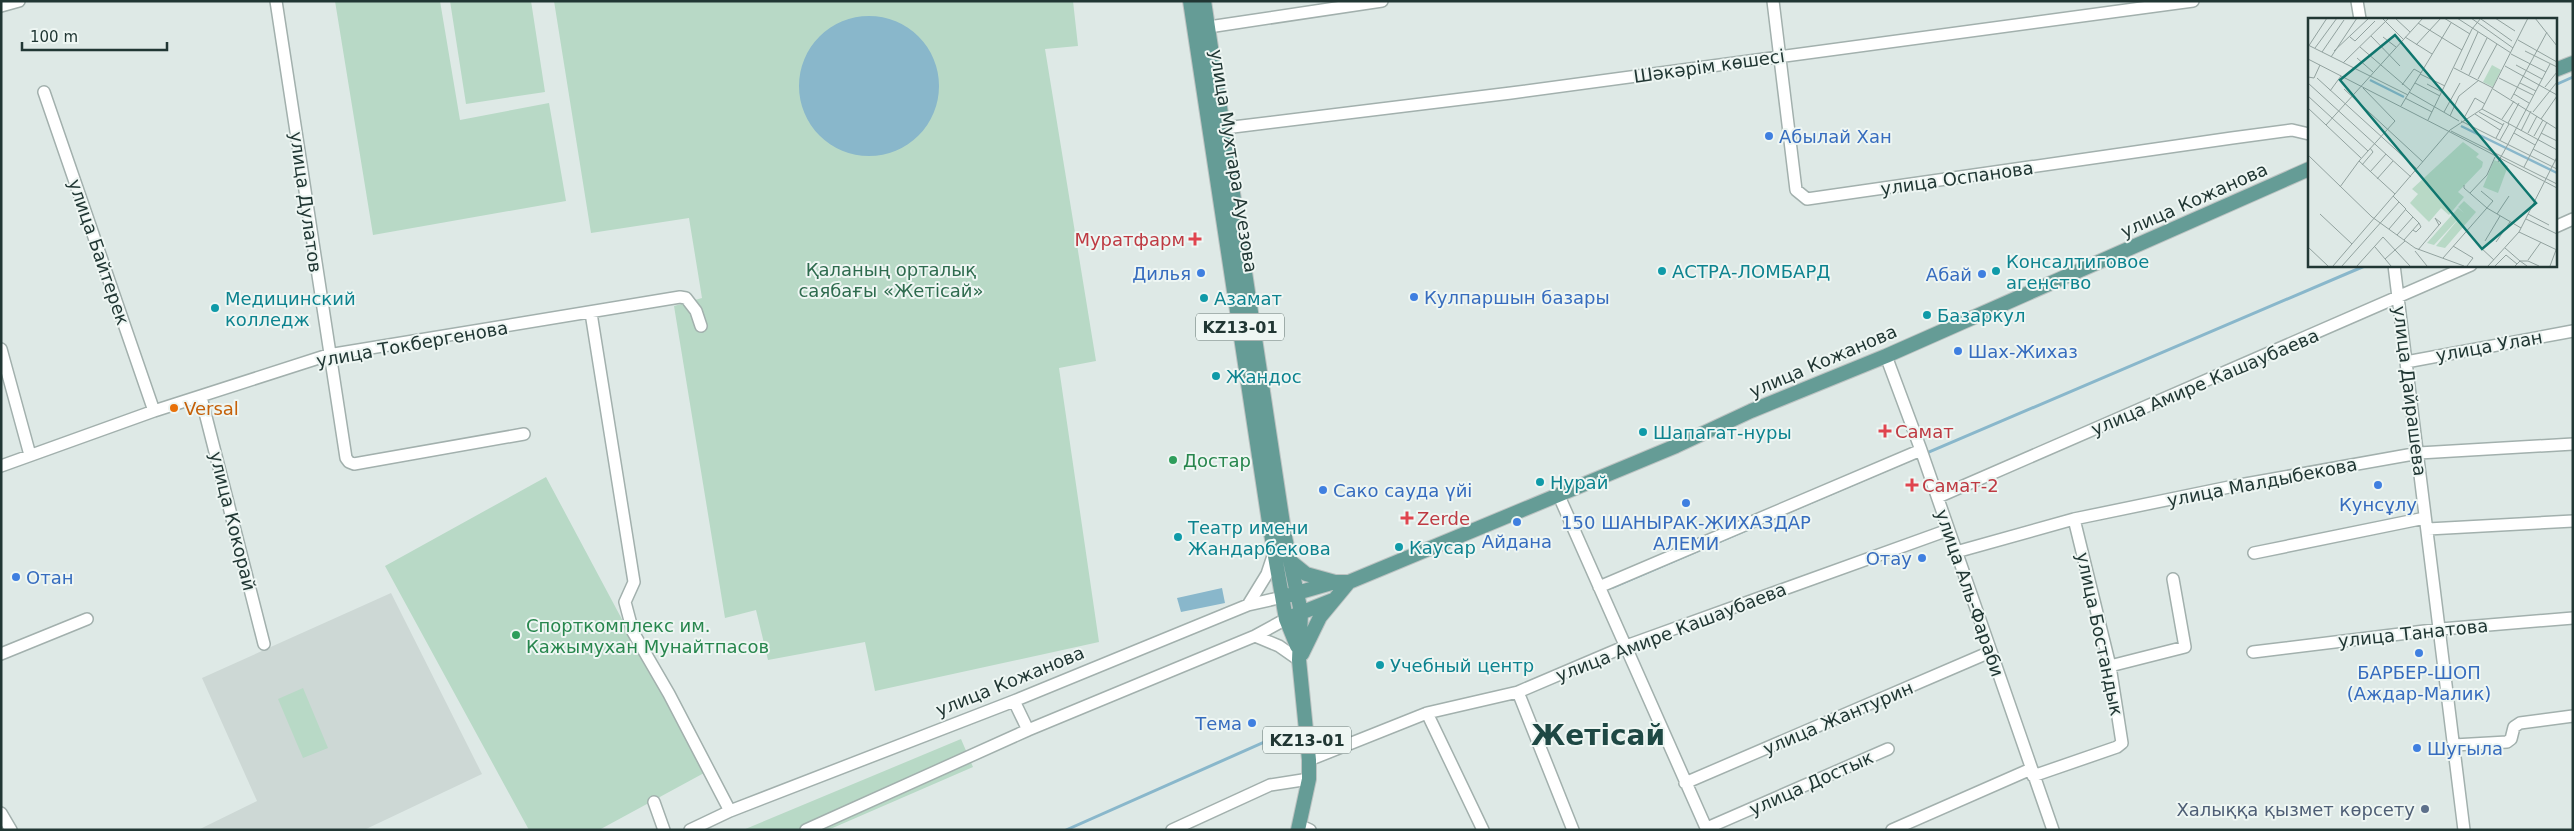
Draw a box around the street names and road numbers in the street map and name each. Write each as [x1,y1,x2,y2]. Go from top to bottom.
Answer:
street label: Шәкәрім көшесі [1632,45,1786,87]
street label: улица Мухтара Ауезова [1206,48,1262,274]
street label: улица Дулатов [286,130,326,274]
street label: улица Оспанова [1879,157,2035,199]
street label: улица Кожанова [2117,158,2271,242]
street label: улица Байтерек [64,176,134,328]
street label: улица Дайрашева [2389,305,2431,477]
road number: KZ13-01 [1196,314,1284,341]
street label: улица Токбергенова [315,317,509,371]
street label: улица Кожанова [1746,320,1900,402]
street label: улица Амире Кашаубаева [2088,324,2322,440]
street label: улица Улан [2434,326,2544,366]
street label: улица Кокорай [206,449,260,593]
street label: улица Малдыбекова [2165,453,2359,511]
street label: улица Аль-Фараби [1931,507,2009,679]
street label: улица Бостандык [2072,550,2128,718]
street label: улица Амире Кашаубаева [1553,578,1789,686]
street label: улица Танатова [2337,615,2489,651]
street label: улица Кожанова [933,642,1087,720]
street label: улица Жантурин [1760,677,1916,759]
road number: KZ13-01 [1263,726,1351,754]
street label: улица Достык [1746,746,1876,820]

